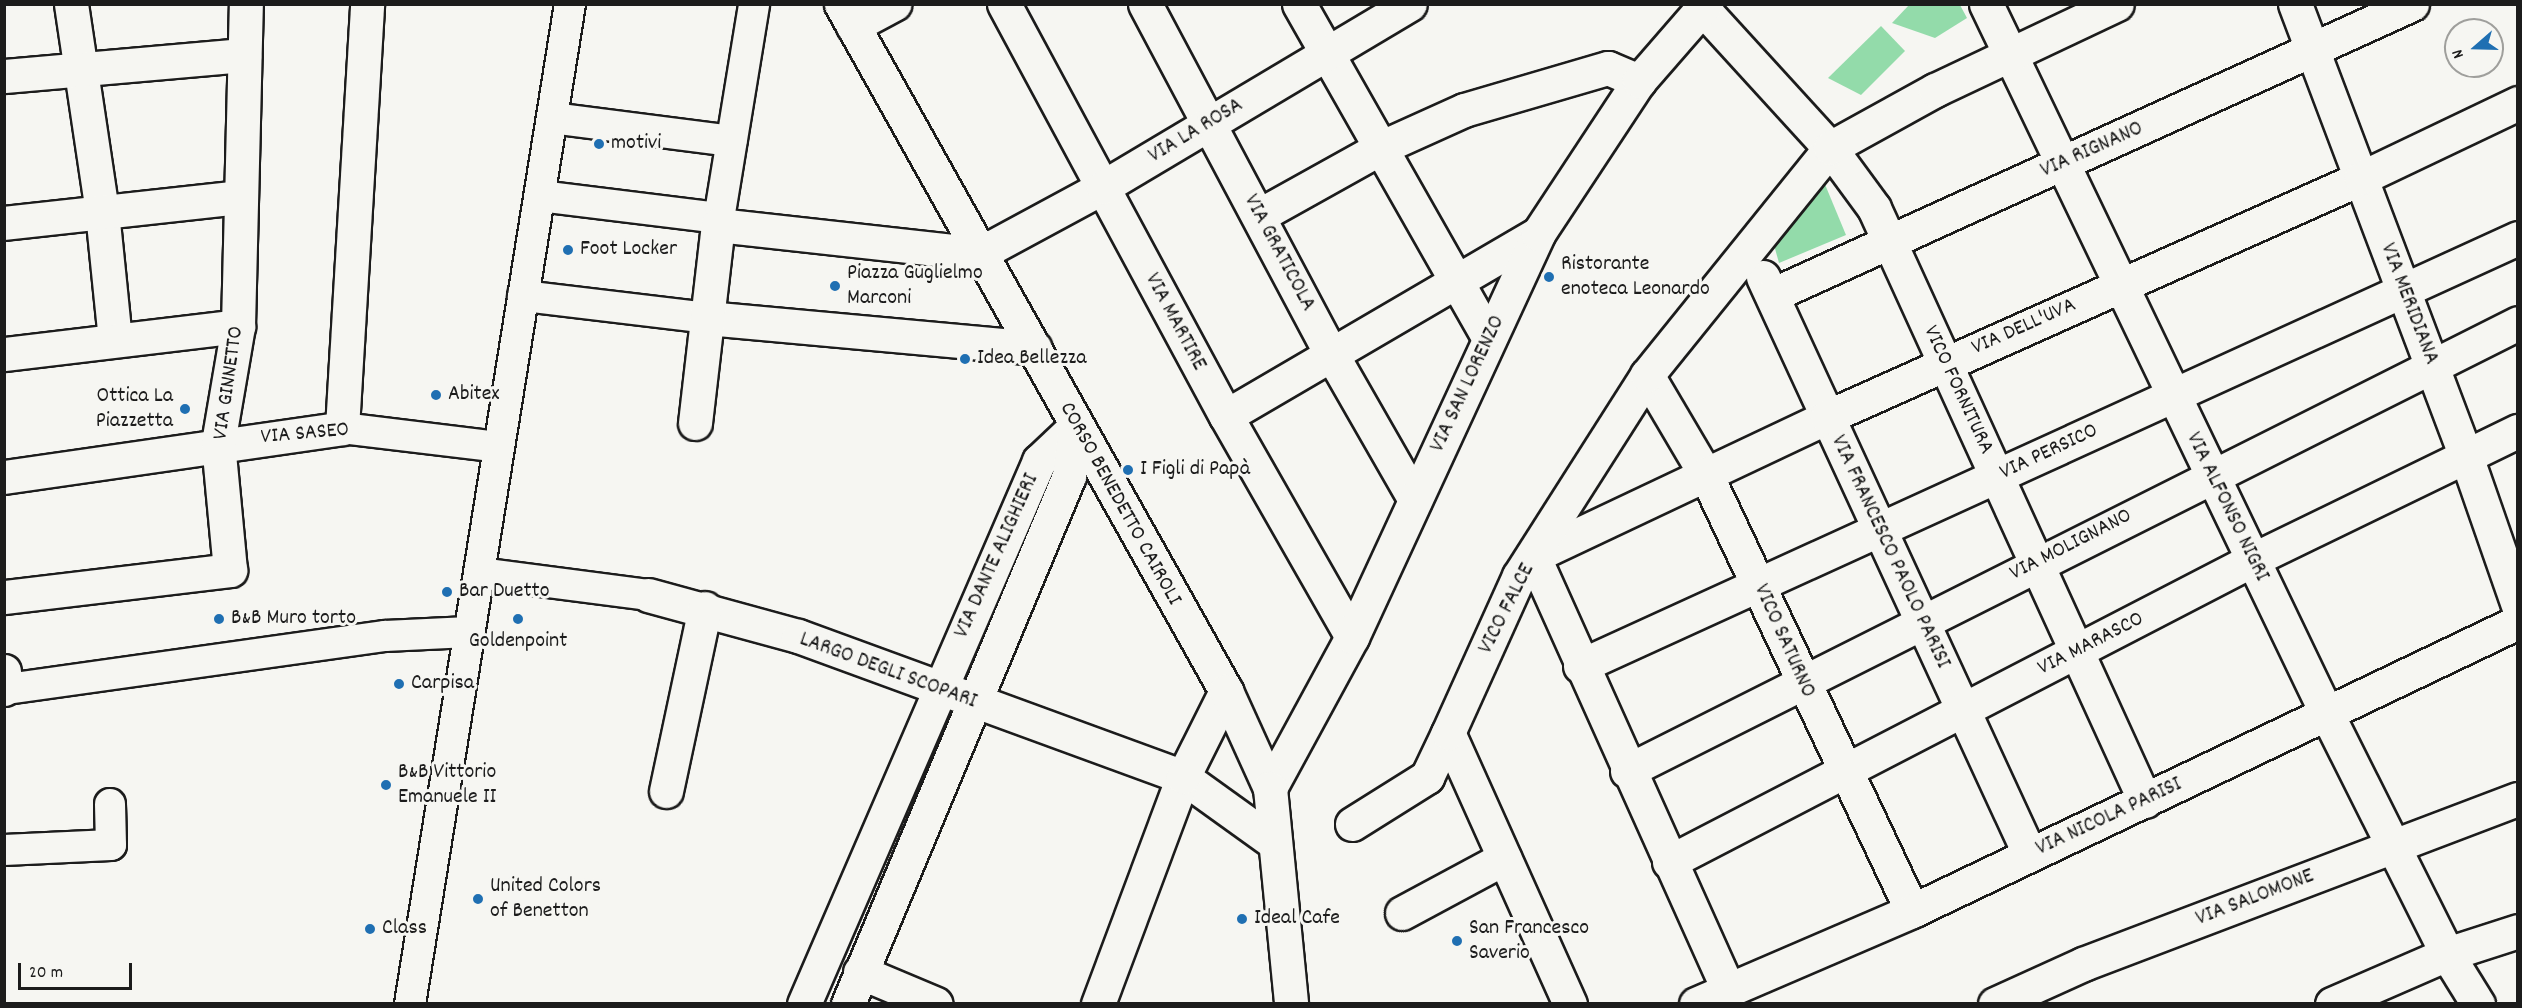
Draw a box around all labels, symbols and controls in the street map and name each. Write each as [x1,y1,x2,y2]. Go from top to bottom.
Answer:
north arrow [2444,18,2504,78]
text: N [2446,46,2471,61]
street label: VIA LA ROSA [1144,93,1248,169]
street label: VIA RIGNANO [2037,116,2147,184]
place label: motivi [611,131,661,157]
marker: motivi [592,137,606,151]
street label: VIA GRATICOLA [1237,190,1321,316]
place label: Foot Locker [580,237,677,263]
street label: VIA MERIDIANA [2374,240,2444,368]
marker: Foot Locker [561,243,575,257]
place label: Ristorante enoteca Leonardo [1561,251,1710,302]
place label: Piazza Guglielmo Marconi [847,260,983,312]
street label: VIA MARTIRE [1138,269,1212,375]
marker: Ristorante enoteca Leonardo [1542,270,1556,284]
marker: Piazza Guglielmo Marconi [828,279,842,293]
street label: VIA DELL'UVA [1968,292,2080,362]
street label: VIA SAN LORENZO [1425,312,1511,456]
street label: VICO FORNITURA [1917,321,1999,459]
street label: VIA GINNETTO [208,325,250,441]
place label: Idea Bellezza [977,346,1086,372]
marker: Idea Bellezza [958,352,972,366]
place label: Abitex [448,382,500,408]
place label: Ottica La Piazzetta [96,383,173,434]
marker: Abitex [429,388,443,402]
street label: CORSO BENEDETTO CAIROLI [1053,398,1187,610]
marker: Ottica La Piazzetta [178,402,192,416]
street label: VIA SASEO [260,417,350,451]
street label: VIA PERSICO [1996,418,2102,486]
street label: VIA ALFONSO NIGRI [2180,428,2274,586]
street label: VIA FRANCESCO PAOLO PARISI [1824,431,1956,673]
place label: I Figli di Papà [1140,457,1250,483]
marker: I Figli di Papà [1121,463,1135,477]
street label: VIA DANTE ALIGHIERI [949,470,1045,642]
street label: VIA MOLIGNANO [2006,503,2136,587]
street label: VICO FALCE [1473,560,1541,658]
place label: Bar Duetto [459,579,549,605]
street label: VICO SATURNO [1747,580,1821,702]
marker: Bar Duetto [440,585,454,599]
place label: B&B Muro torto [231,606,356,632]
street label: VIA MARASCO [2034,606,2148,682]
marker: B&B Muro torto [212,612,226,626]
marker: Goldenpoint [511,612,525,626]
street label: LARGO DEGLI SCOPARI [796,627,980,715]
place label: Goldenpoint [469,629,567,655]
place label: Carpisa [411,671,474,697]
marker: Carpisa [392,677,406,691]
place label: B&B Vittorio Emanuele II [398,759,496,810]
street label: VIA NICOLA PARISI [2032,772,2186,862]
marker: B&B Vittorio Emanuele II [379,778,393,792]
street label: VIA SALOMONE [2192,863,2318,933]
place label: United Colors of Benetton [490,873,601,924]
marker: United Colors of Benetton [471,892,485,906]
place label: Ideal Cafe [1254,906,1340,932]
marker: Ideal Cafe [1235,912,1249,926]
place label: San Francesco Saverio [1469,915,1589,966]
place label: Class [382,916,427,942]
marker: Class [363,922,377,936]
marker: San Francesco Saverio [1450,934,1464,948]
scale bar [21,951,135,989]
text: 20 m [29,961,63,986]

